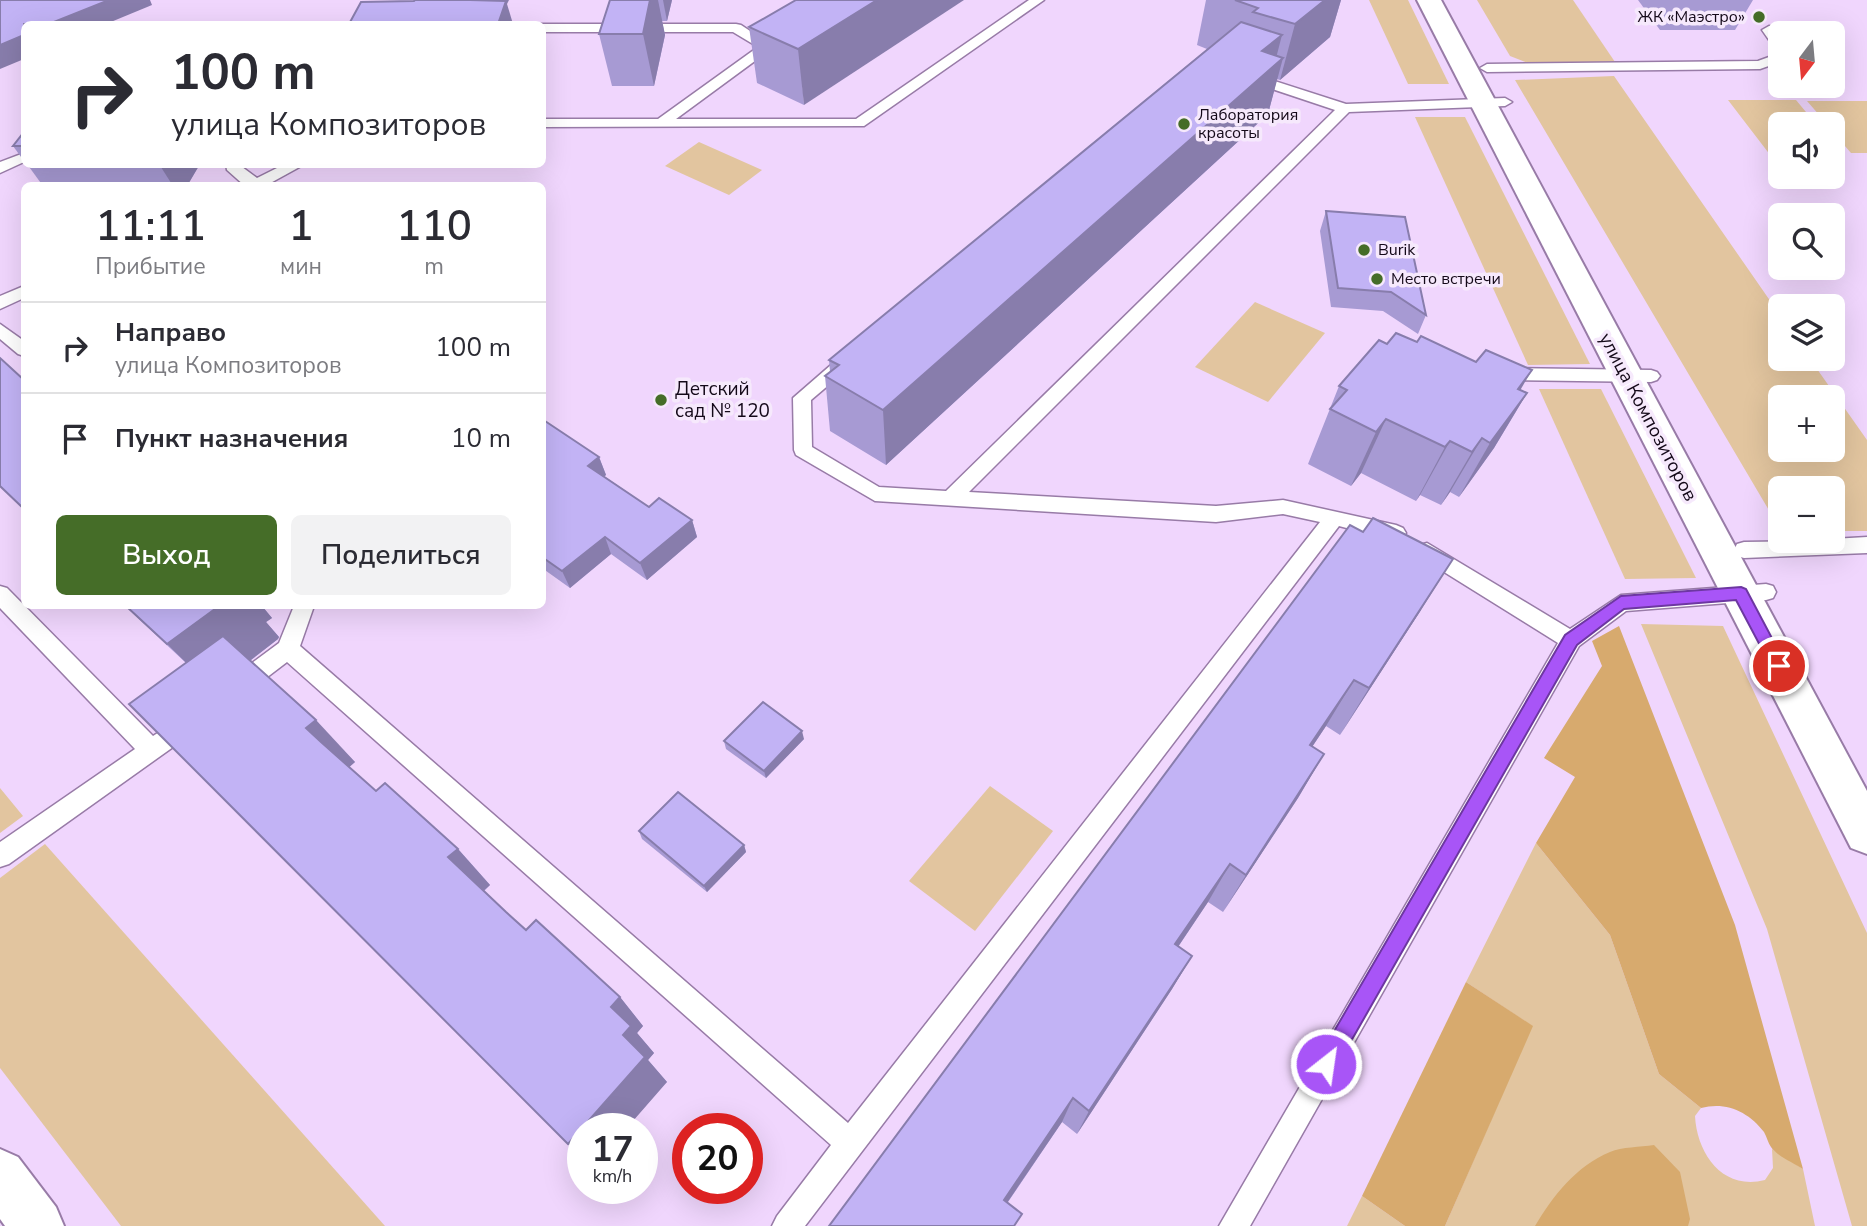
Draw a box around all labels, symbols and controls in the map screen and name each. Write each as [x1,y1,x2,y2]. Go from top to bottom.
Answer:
place label: ЖК «Маэстро» [1638,6,1745,28]
marker: ЖК «Маэстро» [1751,9,1767,25]
north arrow [1768,21,1844,98]
map controls [1768,21,1845,553]
text: 100 m [171,39,315,106]
icon: right [56,49,147,140]
text: улица Композиторов [171,103,486,146]
place label: Лаборатория красоты [1198,104,1298,144]
button: sound [1768,112,1845,189]
marker: Лаборатория красоты [1176,116,1192,132]
text: 11:11 [95,198,206,255]
text: 1 [288,198,314,255]
text: 110 [396,198,472,255]
button: search [1768,203,1845,280]
place label: Burik [1378,239,1416,261]
marker: Burik [1356,242,1372,258]
text: Прибытие [95,251,206,282]
text: мин [280,251,322,282]
text: m [424,251,444,282]
place label: Место встречи [1391,268,1501,290]
marker: Место встречи [1369,271,1385,287]
button: layers [1768,294,1845,371]
text: Направо [115,315,226,350]
street label: улица Композиторов [1593,328,1703,506]
icon: right [56,329,94,367]
text: 100 m [435,330,511,365]
text: улица Композиторов [115,350,342,381]
place label: Детский сад № 120 [675,376,770,424]
button: + [1768,385,1845,462]
marker: Детский сад № 120 [653,392,669,408]
icon: arrive [56,420,94,458]
text: Пункт назначения [115,421,348,456]
text: 10 m [451,421,511,456]
button: − [1768,476,1845,553]
button: Выход [56,515,277,595]
button: Поделиться [291,515,511,595]
pin [1749,636,1809,696]
icon: arrive [1760,647,1798,685]
position arrow [1289,1027,1363,1101]
speed limit sign: 20 [672,1113,763,1204]
text: 17 [591,1126,634,1173]
text: km/h [593,1164,632,1188]

